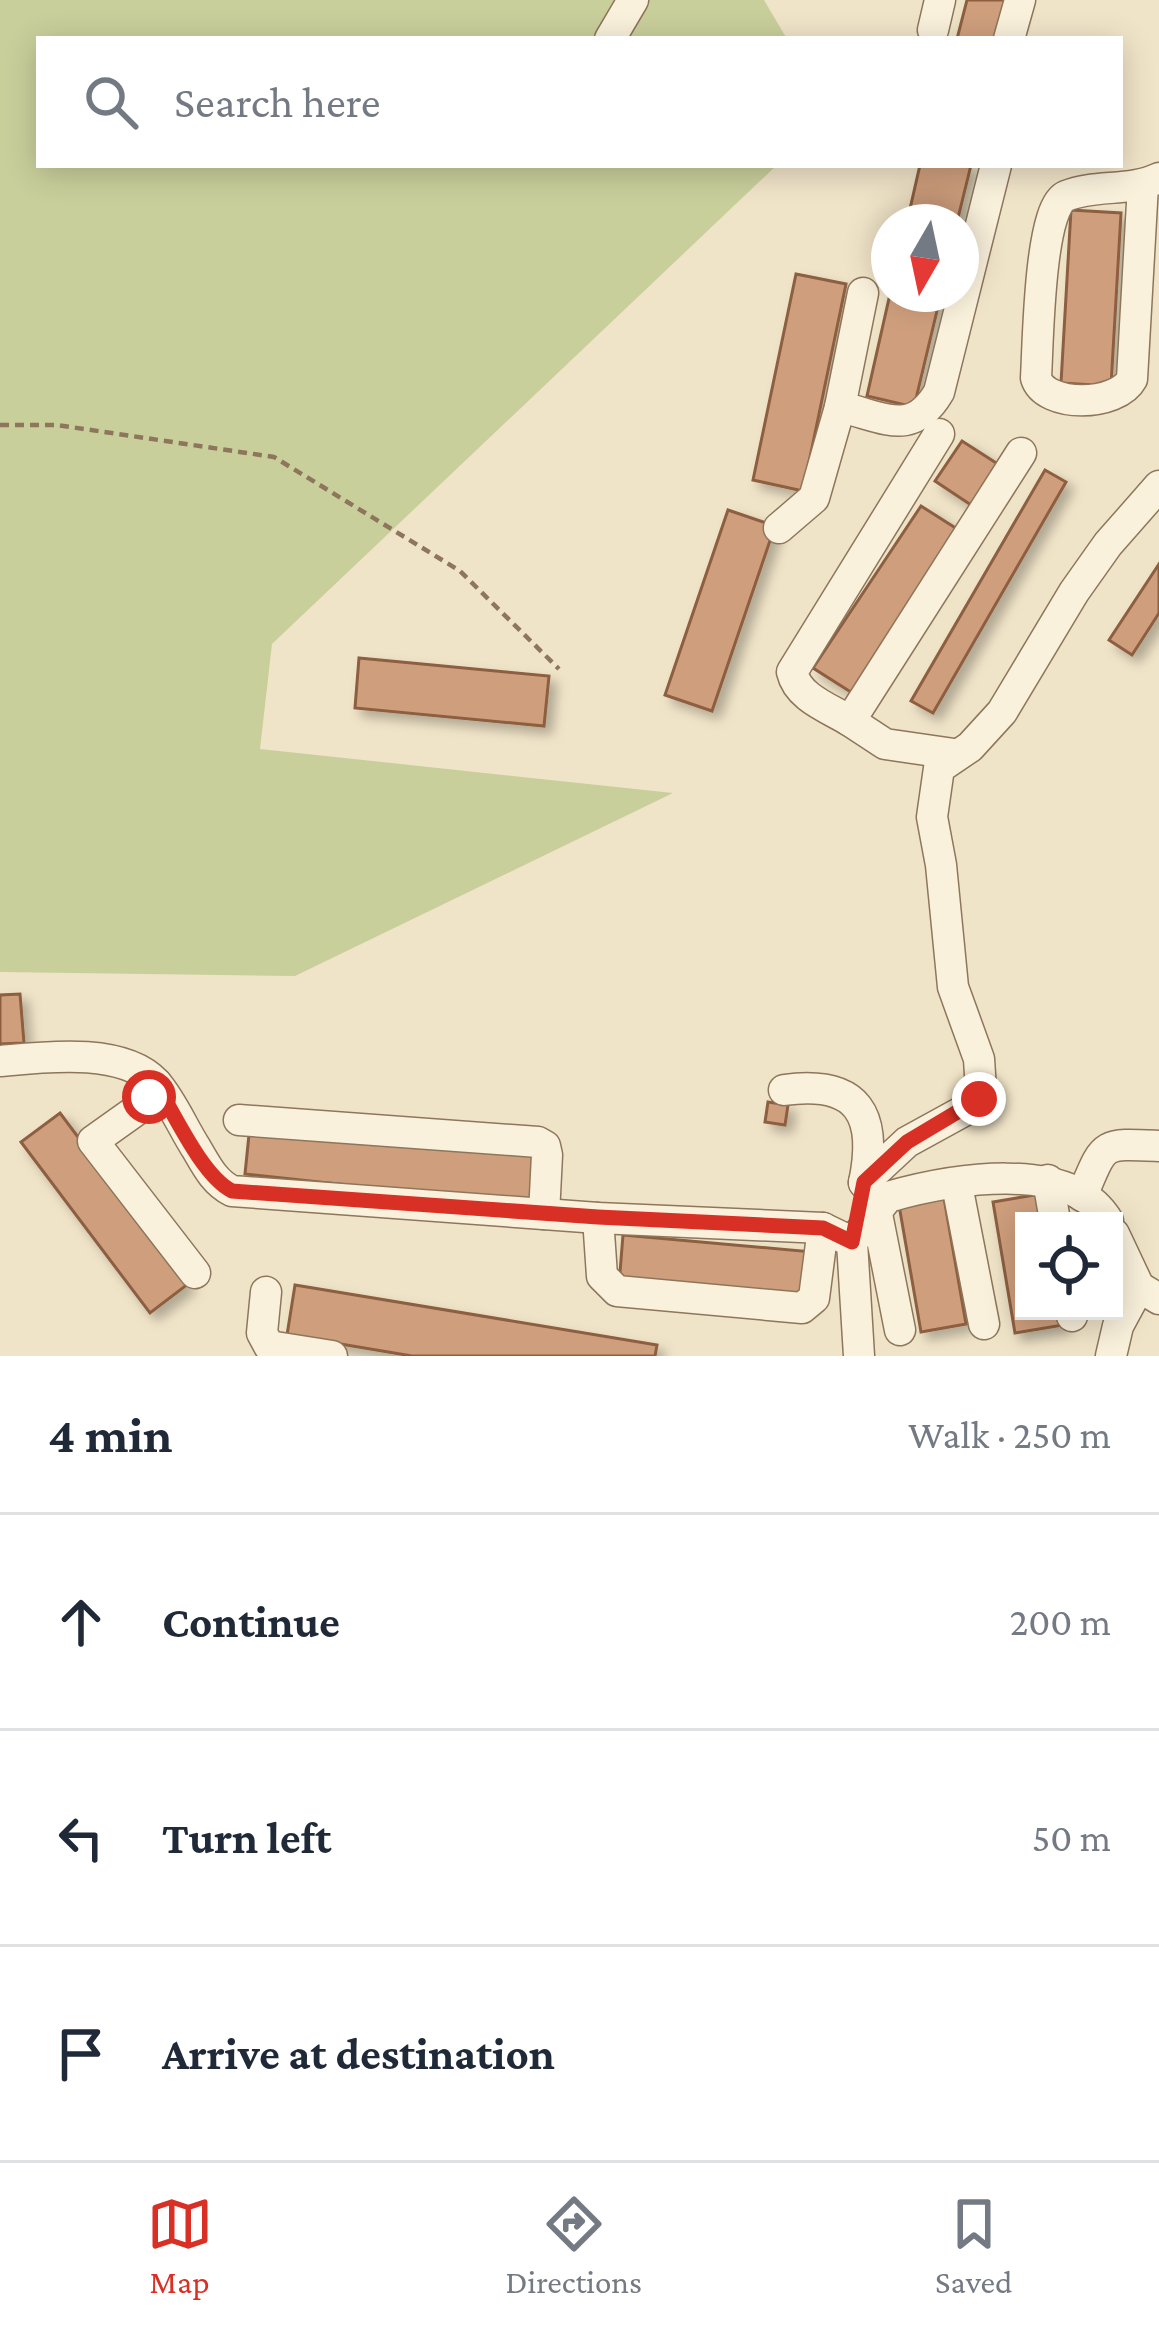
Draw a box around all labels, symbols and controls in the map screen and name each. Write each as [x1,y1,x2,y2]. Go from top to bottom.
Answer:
search box [36,36,1123,168]
icon: search [78,69,144,135]
text: Search here [174,77,381,127]
north arrow [871,204,979,312]
route start [122,1070,176,1124]
route end [952,1072,1006,1126]
map controls [1015,1212,1123,1320]
button: locate [1015,1212,1123,1320]
text: 4 min [48,1406,173,1463]
text: Walk · 250 m [908,1413,1111,1456]
icon: ahead [48,1589,114,1655]
text: Continue [162,1597,340,1647]
text: 200 m [1010,1600,1111,1643]
icon: left [48,1805,114,1871]
text: Turn left [162,1813,331,1863]
text: 50 m [1032,1816,1111,1859]
icon: arrive [48,2021,114,2087]
text: Arrive at destination [162,2029,555,2079]
tab: Map [147,2191,213,2300]
tab: Directions [506,2191,642,2300]
tab: Saved [935,2191,1012,2300]

